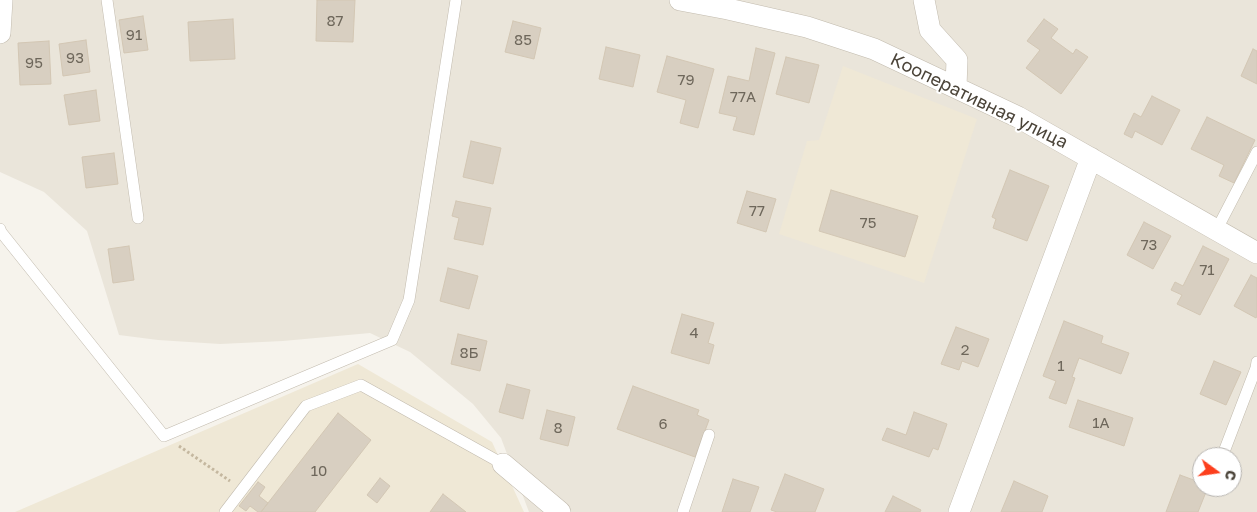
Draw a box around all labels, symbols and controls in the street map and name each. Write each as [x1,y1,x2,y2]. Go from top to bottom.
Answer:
house number: 87 [326,12,344,30]
house number: 91 [126,26,142,44]
house number: 85 [514,31,532,49]
house number: 93 [66,49,84,67]
street label: Кооперативная улица [887,49,1071,153]
house number: 95 [25,54,43,72]
house number: 79 [677,71,695,89]
house number: 77А [730,88,756,106]
house number: 77 [749,202,765,220]
house number: 75 [860,214,876,232]
house number: 73 [1141,236,1157,254]
house number: 71 [1199,261,1215,279]
house number: 4 [689,324,699,342]
house number: 2 [961,341,969,359]
house number: 8Б [459,344,479,362]
house number: 1 [1057,357,1065,375]
house number: 1А [1092,414,1110,432]
house number: 6 [658,415,668,433]
house number: 8 [553,419,563,437]
north arrow [1192,447,1242,497]
house number: 10 [311,462,327,480]
text: С [1222,469,1241,482]

